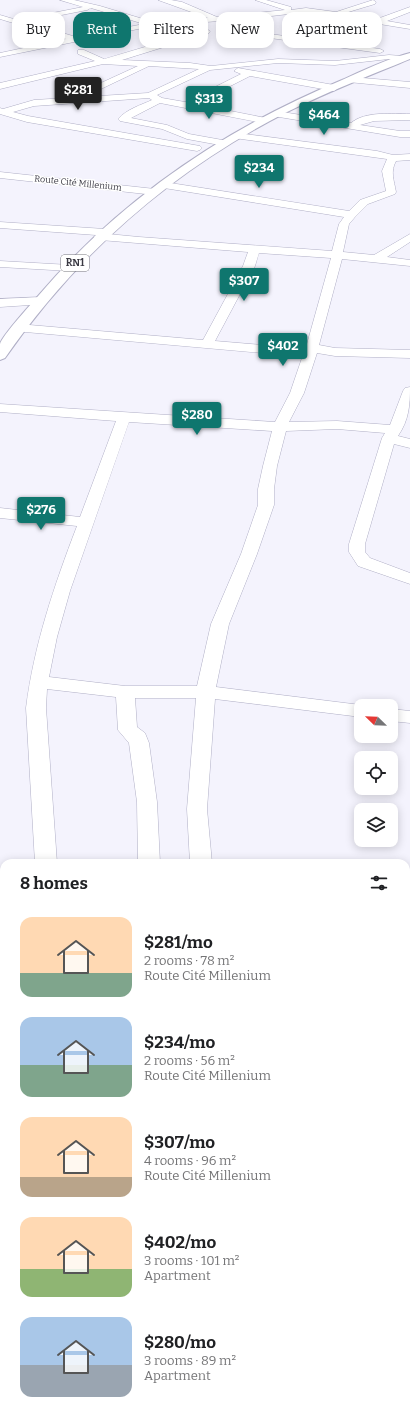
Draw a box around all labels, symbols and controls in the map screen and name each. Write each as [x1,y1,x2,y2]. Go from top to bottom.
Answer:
chip: Buy [12,12,65,48]
chip: Rent [73,12,131,48]
chip: Filters [139,12,208,48]
chip: New [216,12,274,48]
chip: Apartment [282,12,382,48]
pin: $281 [54,77,102,111]
text: $281 [64,82,92,97]
pin: $313 [185,86,233,120]
text: $313 [195,91,223,106]
pin: $464 [300,102,348,136]
text: $464 [308,107,340,122]
pin: $234 [235,155,283,189]
text: $234 [244,160,274,175]
street label: Route Cité Millenium [34,173,123,193]
road number: RN1 [61,255,89,271]
pin: $307 [220,268,268,302]
text: $307 [229,273,259,288]
pin: $402 [259,333,307,367]
text: $402 [267,338,299,353]
pin: $280 [173,402,221,436]
text: $280 [181,407,213,422]
pin: $276 [17,497,65,531]
text: $276 [26,502,56,517]
north arrow [354,699,398,743]
map controls [354,699,398,847]
button: locate [354,751,398,795]
button: layers [354,803,398,847]
icon: filters [368,872,390,894]
text: 8 homes [20,873,88,894]
text: $281/mo [144,932,213,953]
icon: home [52,933,100,981]
text: 2 rooms · 78 m² [144,953,234,968]
text: Route Cité Millenium [144,968,271,983]
text: $234/mo [144,1032,215,1053]
icon: home [52,1033,100,1081]
text: 2 rooms · 56 m² [144,1053,235,1068]
text: Route Cité Millenium [144,1068,271,1083]
text: $307/mo [144,1132,215,1153]
icon: home [52,1133,100,1181]
text: 4 rooms · 96 m² [144,1153,236,1168]
text: Route Cité Millenium [144,1168,271,1183]
text: $402/mo [144,1232,216,1253]
icon: home [52,1233,100,1281]
text: 3 rooms · 101 m² [144,1253,239,1268]
text: Apartment [144,1268,211,1283]
text: $280/mo [144,1332,216,1353]
icon: home [52,1333,100,1381]
text: 3 rooms · 89 m² [144,1353,236,1368]
text: Apartment [144,1368,211,1383]

